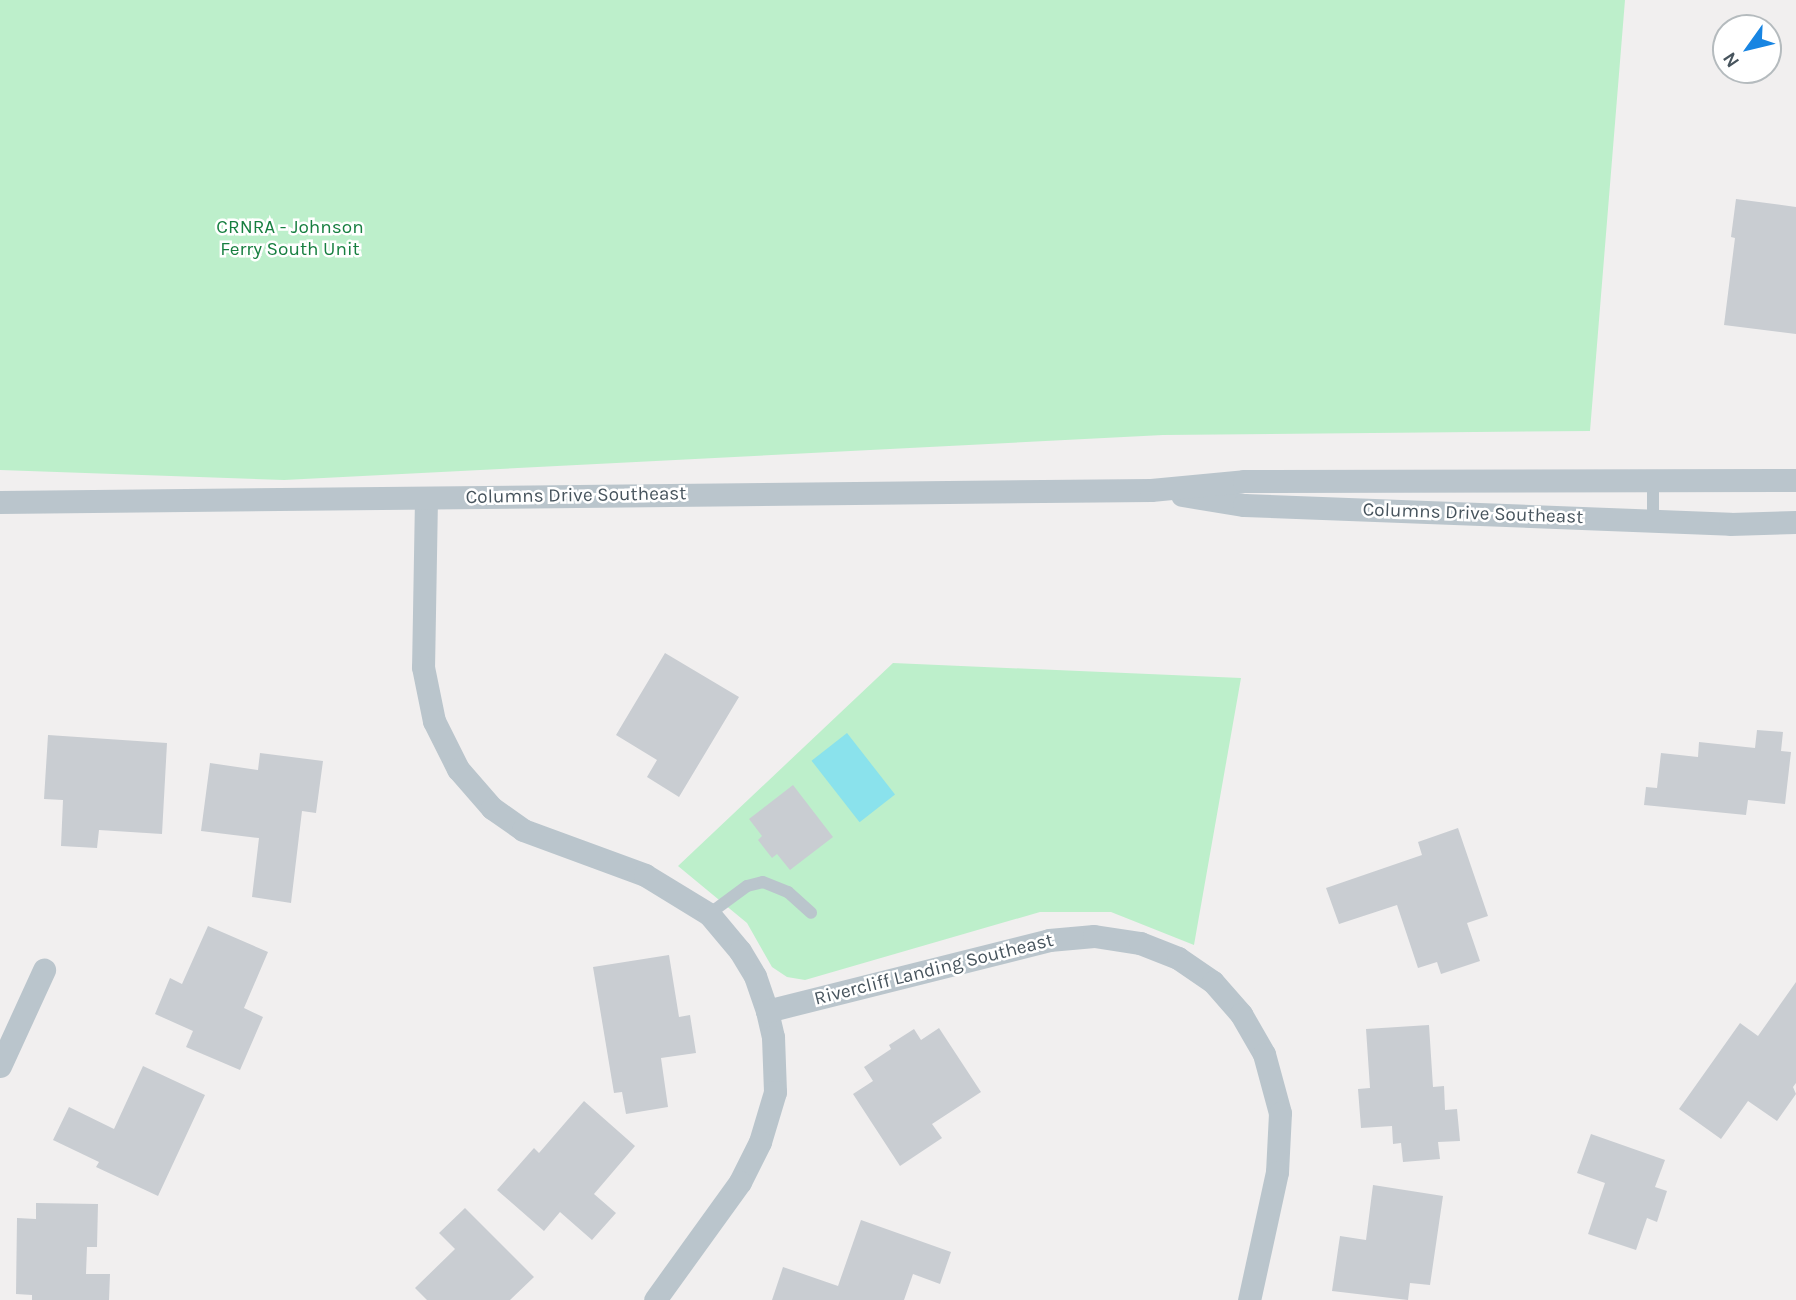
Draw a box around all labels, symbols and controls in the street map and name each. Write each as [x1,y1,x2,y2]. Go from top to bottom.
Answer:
north arrow [1712,14,1782,84]
text: N [1718,48,1744,71]
park label: CRNRA - Johnson Ferry South Unit [216,217,364,261]
street label: Columns Drive Southeast [465,483,687,509]
street label: Columns Drive Southeast [1362,499,1584,529]
street label: Rivercliff Landing Southeast [812,929,1056,1011]

